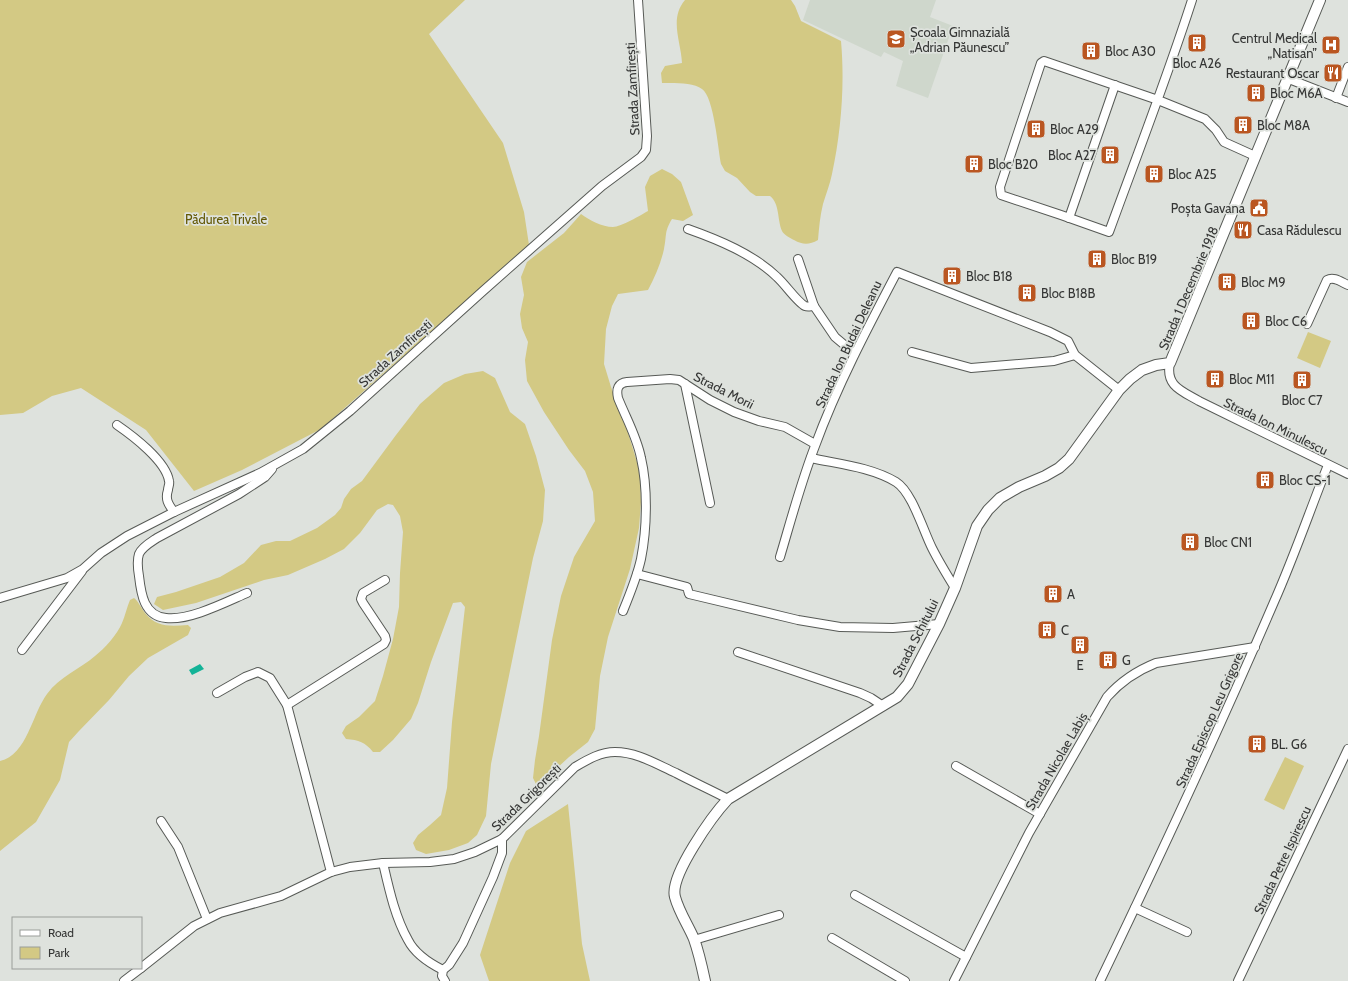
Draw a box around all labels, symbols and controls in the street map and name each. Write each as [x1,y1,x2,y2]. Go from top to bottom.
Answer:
place label: Școala Gimnazială „Adrian Păunescu” [910,24,1011,55]
school or university icon: Școala Gimnazială „Adrian Păunescu” [885,28,907,50]
place label: Centrul Medical „Natisan” [1232,30,1317,61]
building icon: Bloc A26 [1186,32,1208,54]
hospital icon: Centrul Medical „Natisan” [1320,34,1342,56]
building icon: Bloc A30 [1080,40,1102,62]
street label: Strada Zamfirești [622,42,643,136]
place label: Bloc A30 [1105,43,1156,59]
place label: Bloc A26 [1173,55,1221,71]
restaurant icon: Restaurant Oscar [1322,62,1344,84]
place label: Restaurant Oscar [1226,65,1320,81]
building icon: Bloc M6A [1245,82,1267,104]
place label: Bloc M6A [1270,85,1323,101]
building icon: Bloc M8A [1232,114,1254,136]
place label: Bloc M8A [1257,117,1310,133]
building icon: Bloc A29 [1025,118,1047,140]
place label: Bloc A29 [1050,121,1099,137]
building icon: Bloc A27 [1099,144,1121,166]
place label: Bloc A27 [1048,147,1096,163]
building icon: Bloc B20 [963,153,985,175]
place label: Bloc B20 [988,156,1038,172]
building icon: Bloc A25 [1143,163,1165,185]
place label: Bloc A25 [1168,166,1217,182]
public building icon: Poșta Gavana [1248,197,1270,219]
place label: Poșta Gavana [1171,200,1246,217]
park label: Pădurea Trivale [185,211,267,227]
restaurant icon: Casa Rădulescu [1232,219,1254,241]
place label: Casa Rădulescu [1257,222,1342,238]
street label: Strada 1 Decembrie 1918 [1155,224,1221,352]
building icon: Bloc B19 [1086,248,1108,270]
place label: Bloc B19 [1111,251,1157,267]
building icon: Bloc B18 [941,265,963,287]
place label: Bloc B18 [966,268,1013,284]
building icon: Bloc M9 [1216,271,1238,293]
place label: Bloc M9 [1241,274,1286,290]
street label: Strada Ion Budai Deleanu [811,278,885,410]
building icon: Bloc B18B [1016,282,1038,304]
place label: Bloc B18B [1041,285,1096,301]
building icon: Bloc C6 [1240,310,1262,332]
place label: Bloc C6 [1265,313,1307,329]
street label: Strada Zamfirești [355,316,436,391]
street label: Strada Morii [691,368,757,412]
building icon: Bloc M11 [1204,368,1226,390]
building icon: Bloc C7 [1291,369,1313,391]
place label: Bloc M11 [1229,371,1275,387]
place label: Bloc C7 [1281,392,1323,408]
street label: Strada Ion Minulescu [1221,394,1331,458]
building icon: Bloc CS-1 [1254,469,1276,491]
place label: Bloc CS-1 [1279,472,1331,488]
building icon: Bloc CN1 [1179,531,1201,553]
place label: Bloc CN1 [1204,534,1252,550]
building icon: A [1042,583,1064,605]
place label: A [1067,586,1075,602]
street label: Strada Schitului [888,596,942,680]
building icon: C [1036,619,1058,641]
place label: C [1061,622,1069,638]
building icon: E [1069,634,1091,656]
building icon: G [1097,649,1119,671]
street label: Strada Episcop Leu Grigore [1172,650,1246,790]
place label: G [1122,652,1131,668]
place label: E [1076,657,1084,673]
street label: Strada Nicolae Labiș [1022,709,1092,813]
building icon: BL. G6 [1246,733,1268,755]
place label: BL. G6 [1271,736,1307,752]
street label: Strada Grigorești [488,760,565,835]
street label: Strada Petre Ispirescu [1250,803,1314,917]
legend [12,917,142,969]
text: Road [48,925,74,940]
text: Park [48,945,70,960]

